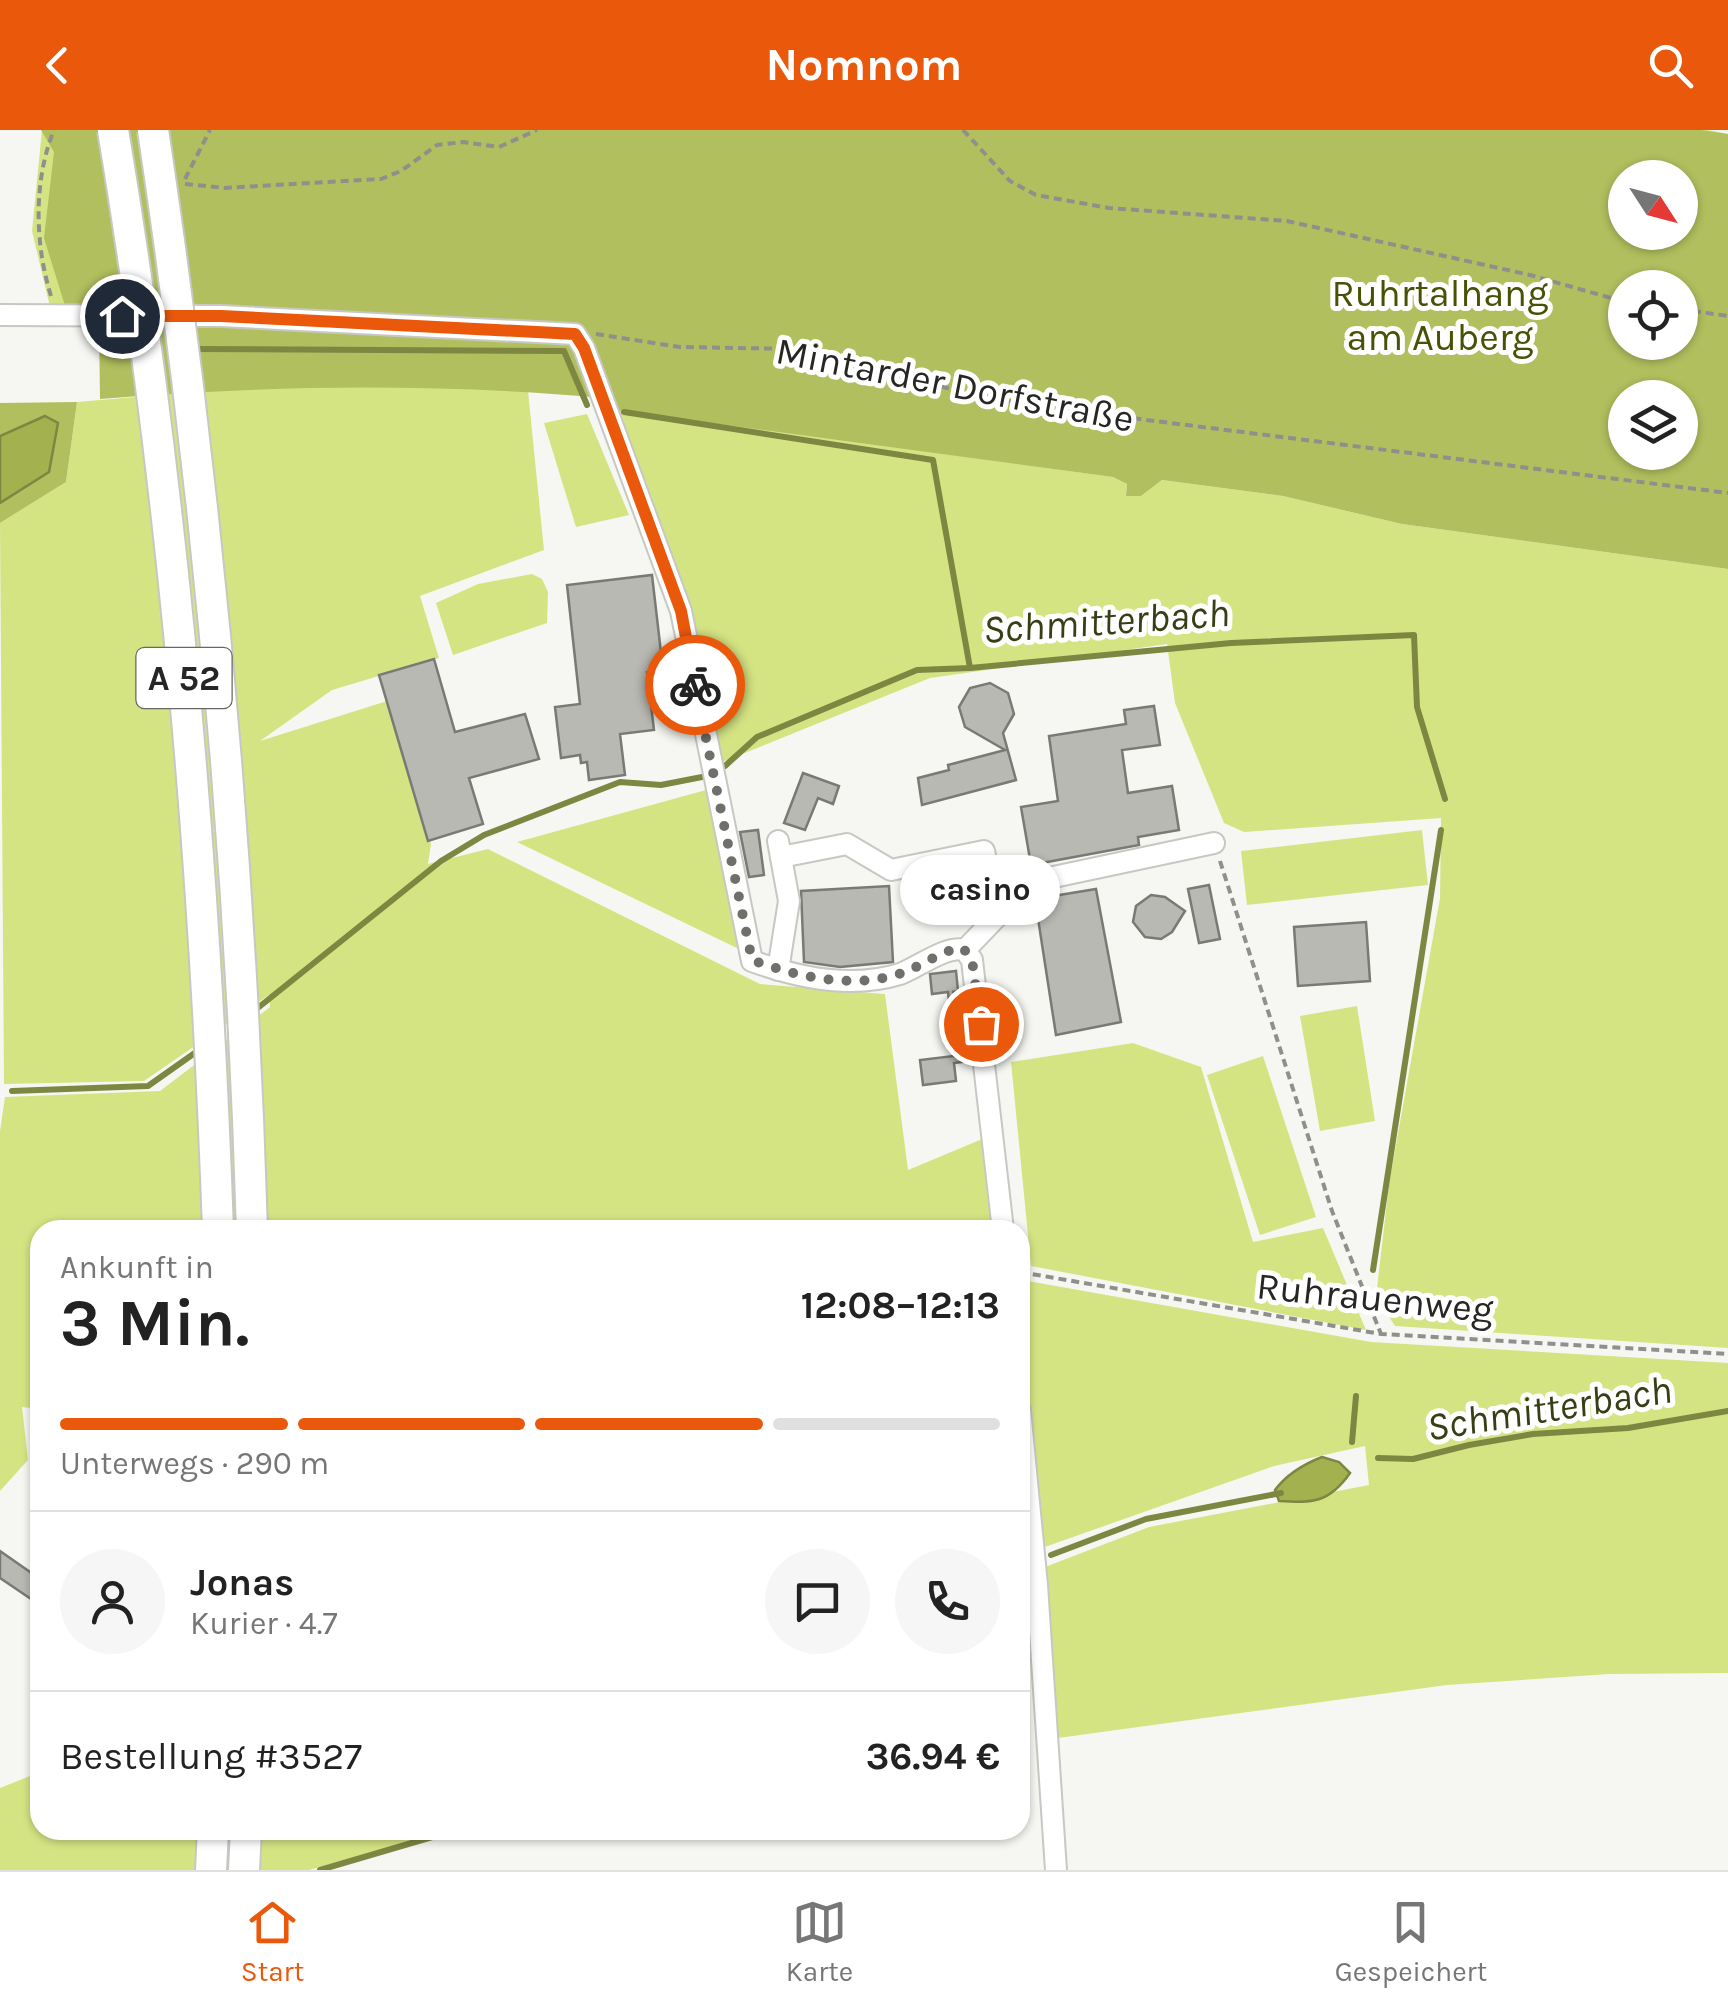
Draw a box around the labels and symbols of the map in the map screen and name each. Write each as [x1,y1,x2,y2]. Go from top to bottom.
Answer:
north arrow [1608,160,1698,250]
park label: Ruhrtalhang am Auberg [1331,271,1549,360]
pin [80,274,165,359]
street label: Mintarder Dorfstraße [772,328,1138,442]
water label: Schmitterbach [981,589,1231,653]
courier [645,635,745,735]
road number: A 52 [136,648,232,708]
callout: casino [901,854,1061,924]
pin [939,982,1024,1067]
street label: Ruhrauenweg [1254,1263,1496,1333]
water label: Schmitterbach [1423,1365,1675,1451]

